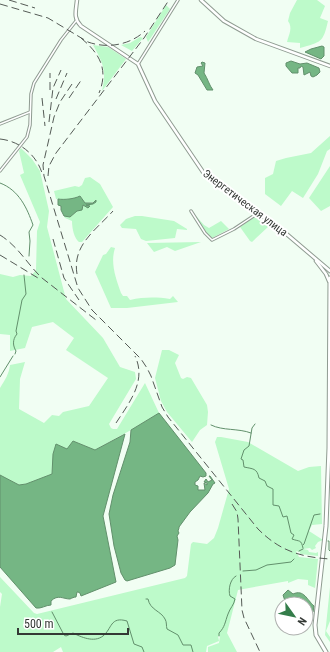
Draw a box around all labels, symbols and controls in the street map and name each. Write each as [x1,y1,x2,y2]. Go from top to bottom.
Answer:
street label: Энергетическая улица [200,167,290,239]
north arrow [274,596,314,636]
scale bar [18,610,128,636]
text: N [295,615,309,628]
text: 500 m [24,617,54,631]

